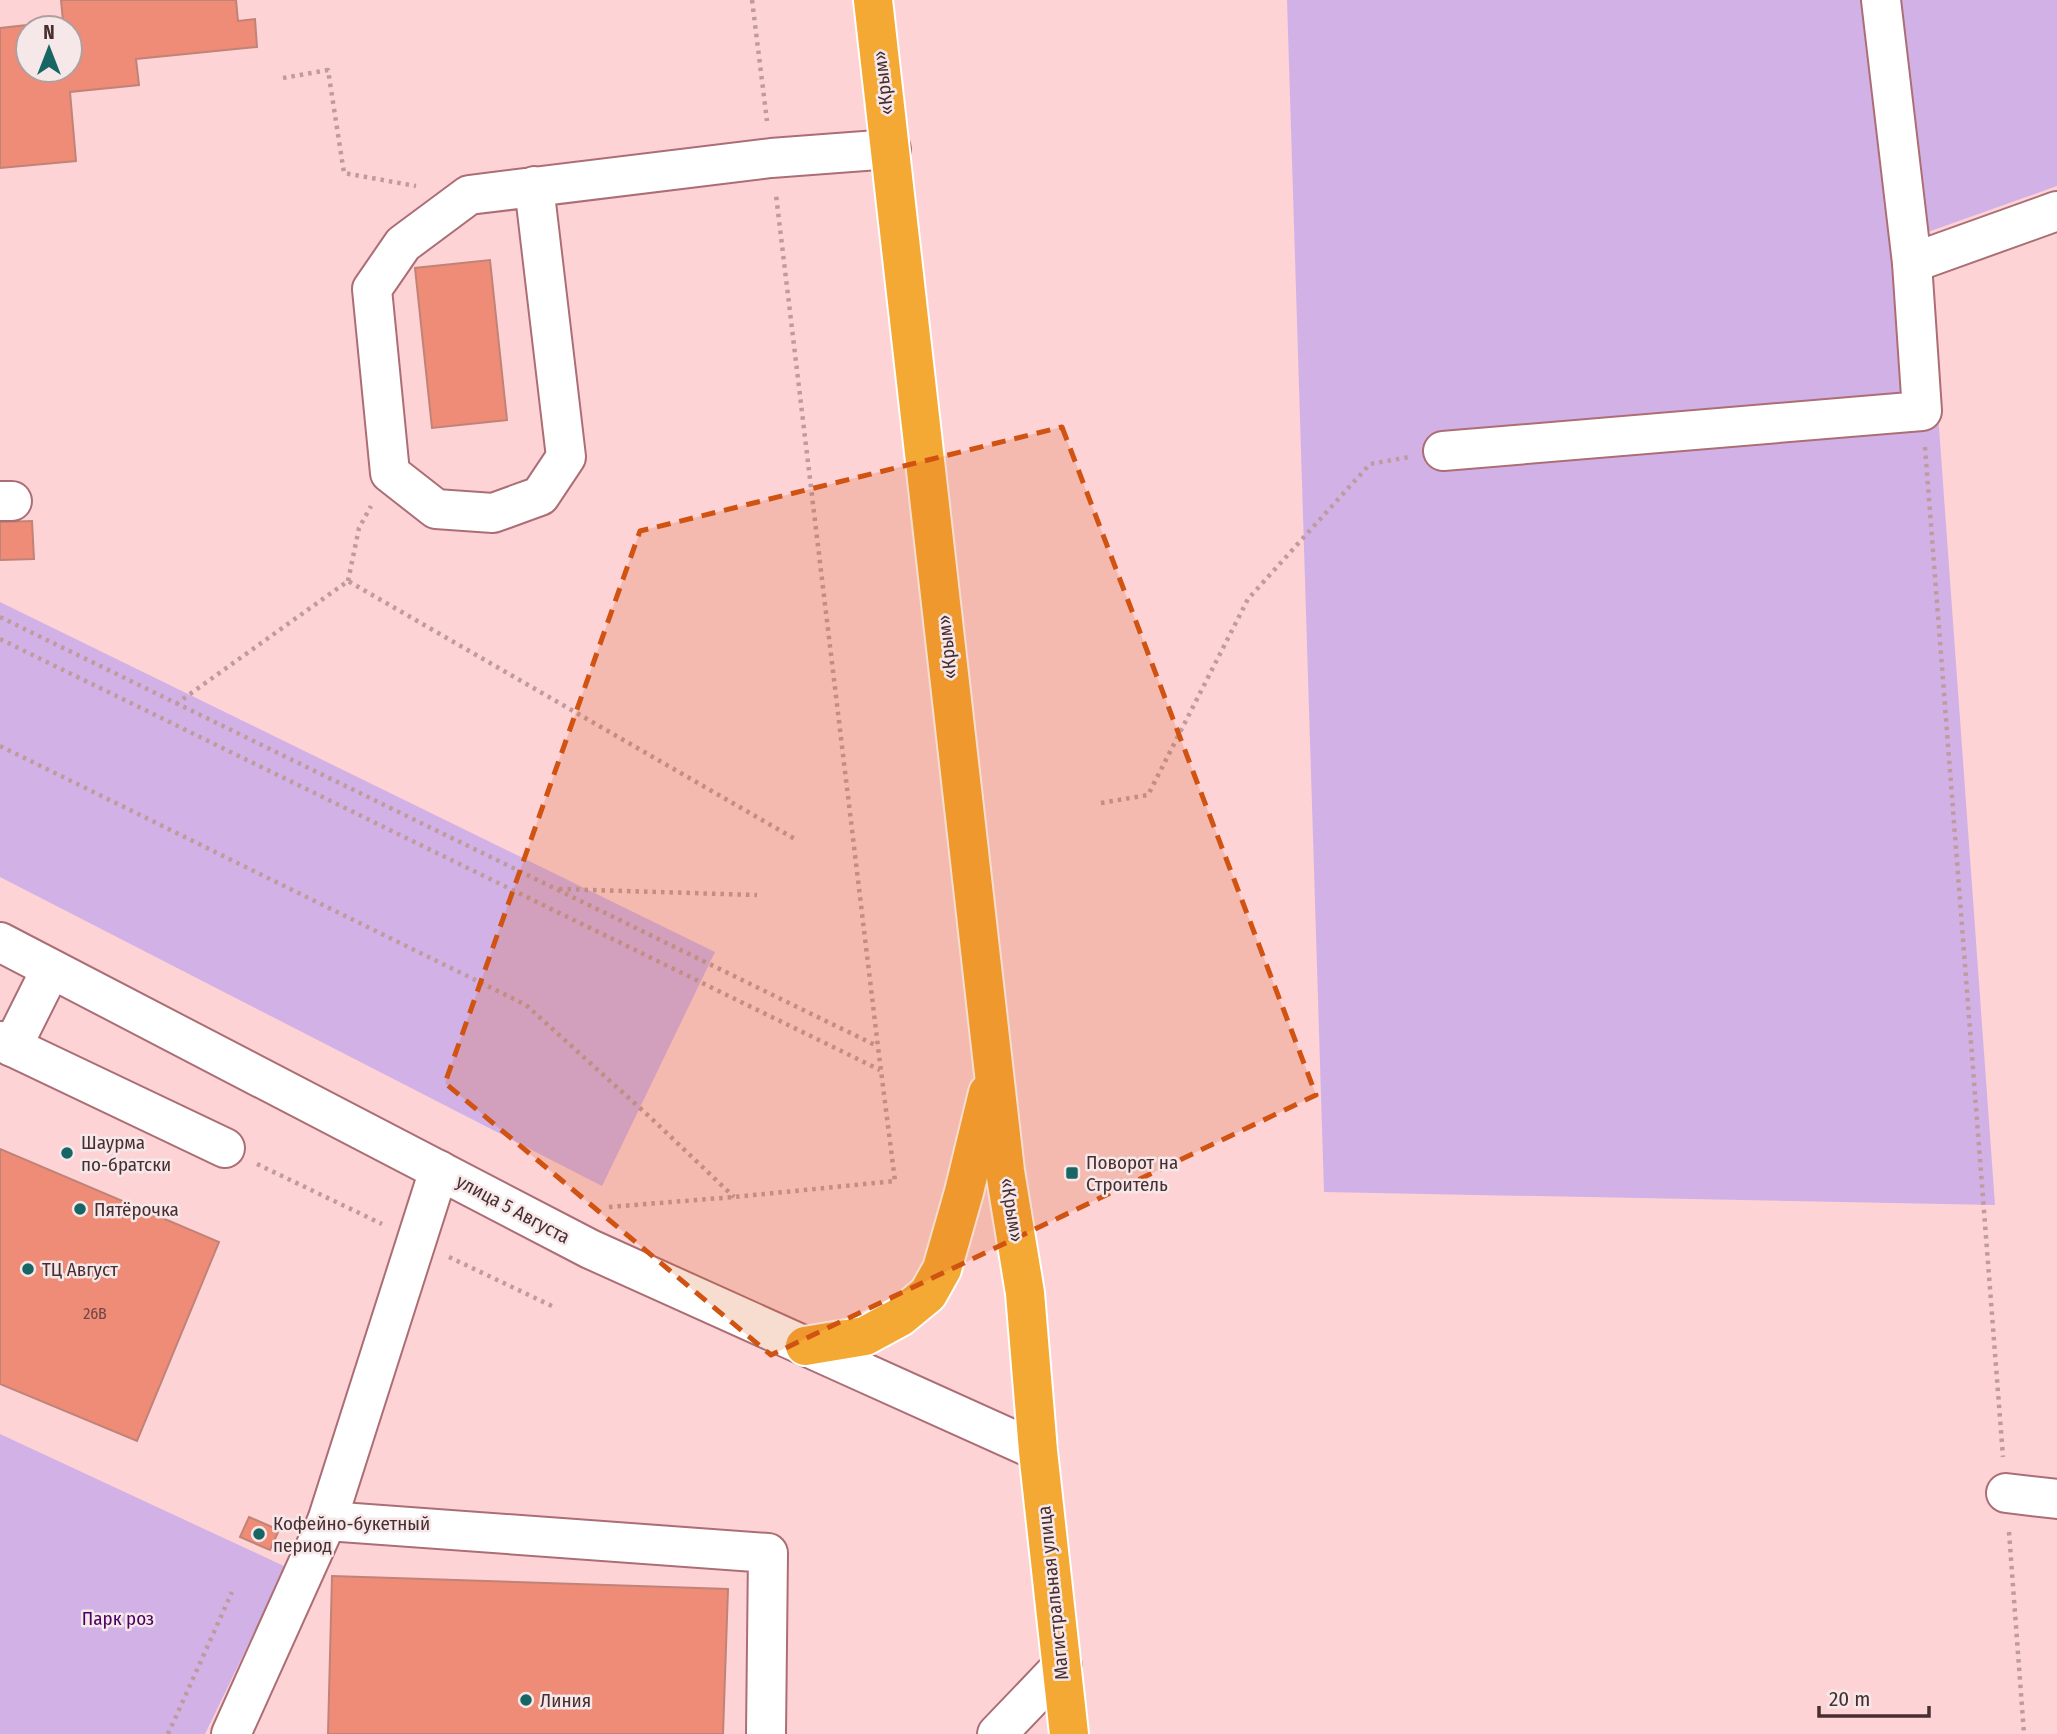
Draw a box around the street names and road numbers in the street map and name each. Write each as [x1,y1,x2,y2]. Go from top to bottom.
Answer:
street label: «Крым» [868,49,898,117]
street label: «Крым» [932,614,962,680]
street label: улица 5 Августа [452,1169,574,1249]
street label: «Крым» [996,1176,1028,1244]
street label: Магистральная улица [1032,1505,1074,1681]

